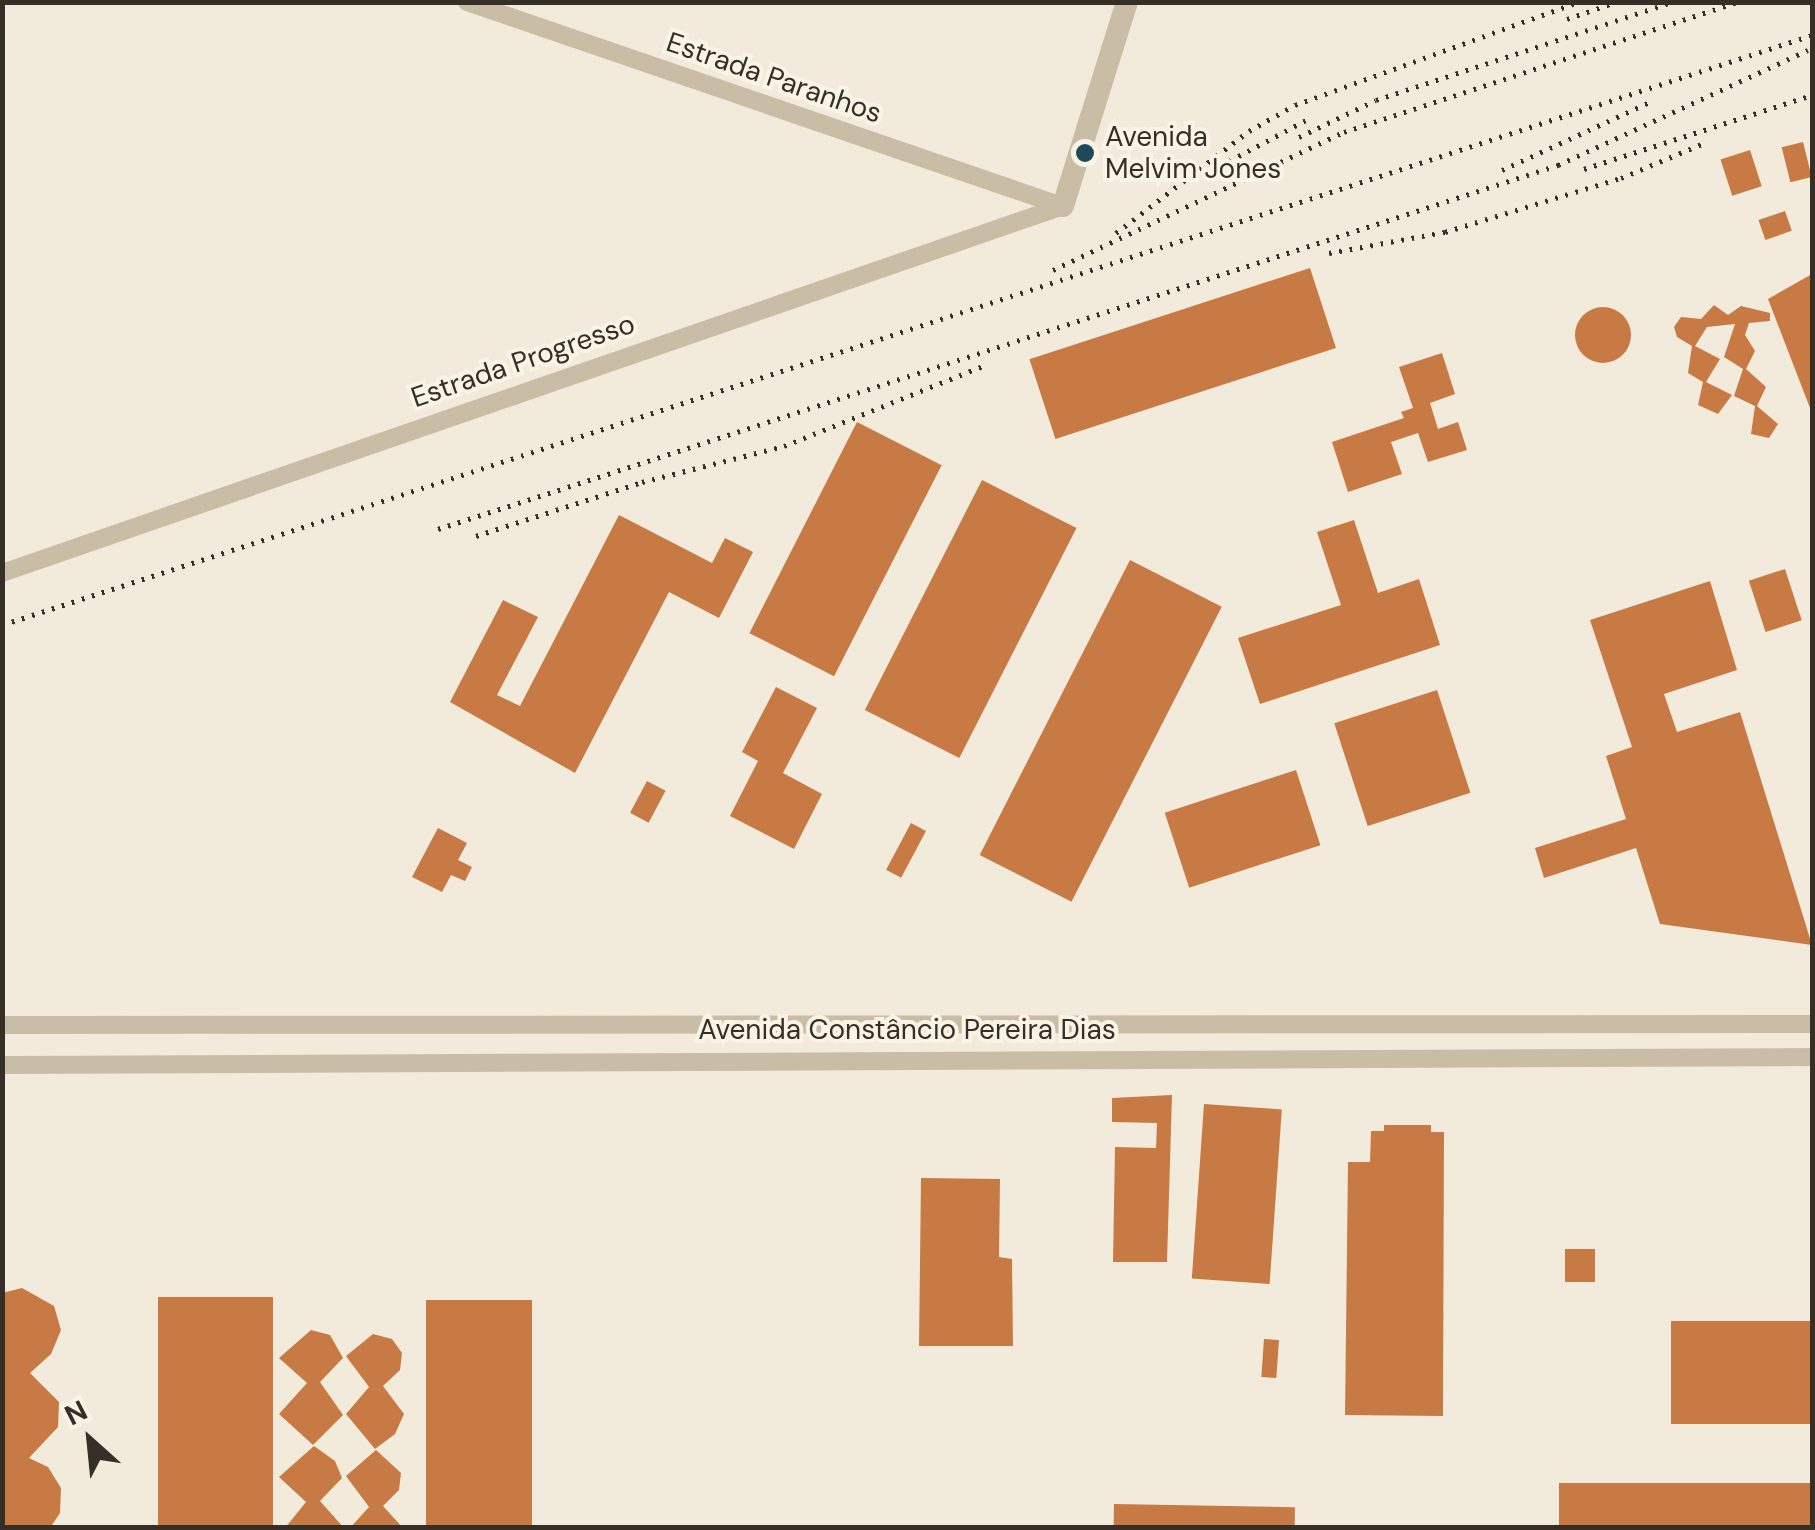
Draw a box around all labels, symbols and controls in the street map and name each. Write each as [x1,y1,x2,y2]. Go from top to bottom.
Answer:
street label: Estrada Paranhos [662,25,886,131]
place label: Avenida Melvim Jones [1105,120,1281,186]
marker: Avenida Melvim Jones [1074,142,1096,164]
street label: Estrada Progresso [407,307,639,415]
street label: Avenida Constâncio Pereira Dias [698,1013,1116,1047]
north arrow [40,1390,140,1490]
text: N [59,1392,94,1434]

